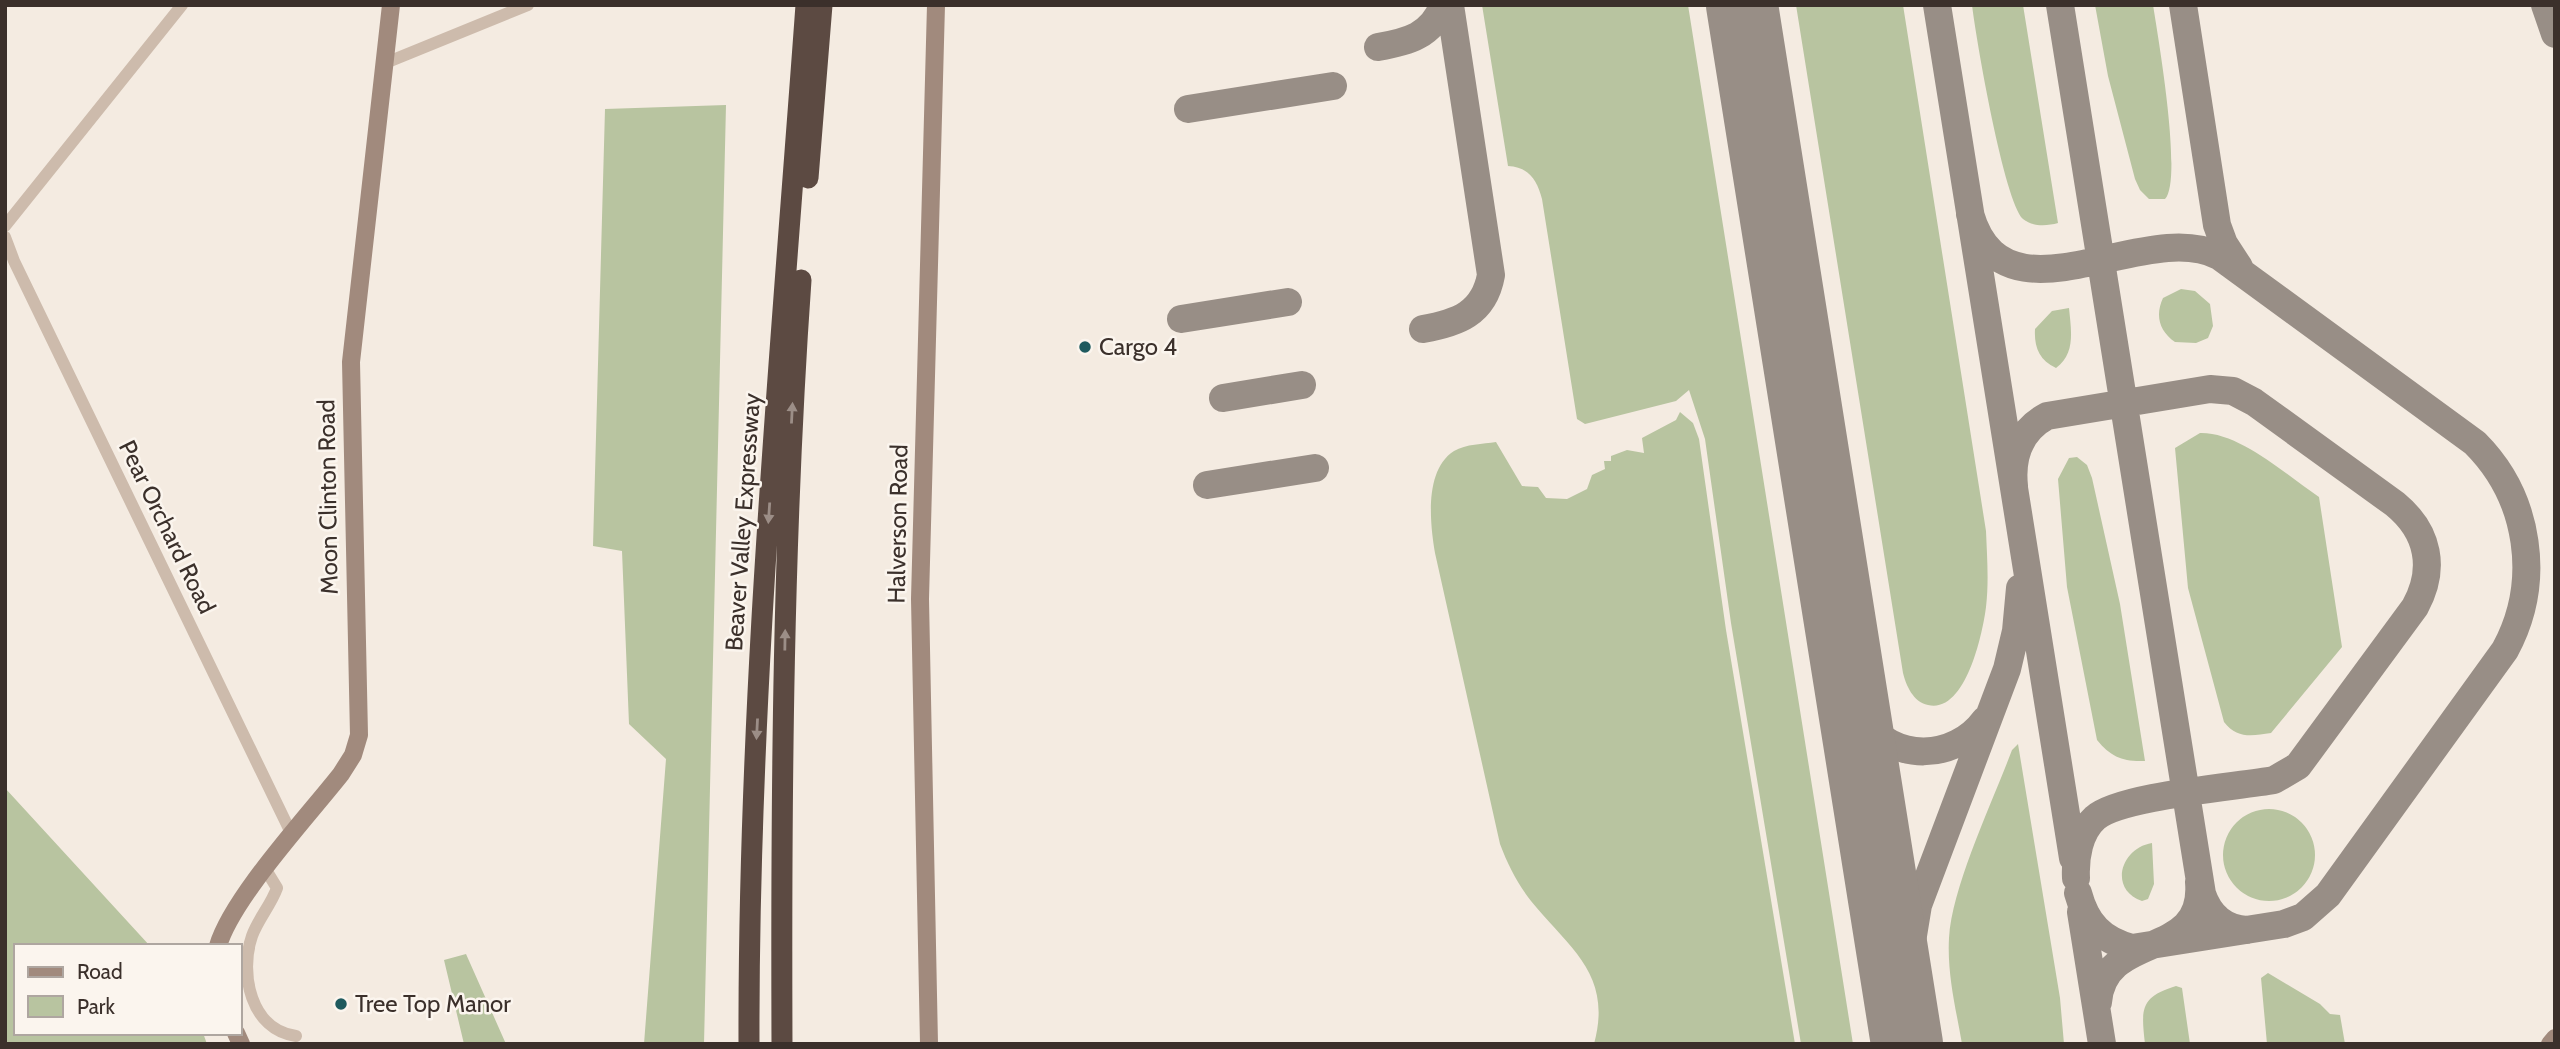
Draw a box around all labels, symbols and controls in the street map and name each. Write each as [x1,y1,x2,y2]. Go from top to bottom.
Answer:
place label: Cargo 4 [1099,332,1177,361]
marker: Cargo 4 [1077,339,1093,355]
street label: Beaver Valley Expressway [719,392,766,652]
street label: Moon Clinton Road [311,399,344,595]
one-way arrow [787,401,798,423]
street label: Pear Orchard Road [113,435,222,618]
street label: Halverson Road [882,444,913,604]
one-way arrow [763,502,774,524]
one-way arrow [779,629,791,651]
one-way arrow [752,718,763,740]
legend [14,944,242,1035]
text: Road [77,959,123,984]
place label: Tree Top Manor [355,989,511,1018]
text: Park [77,994,115,1019]
marker: Tree Top Manor [333,996,349,1012]

